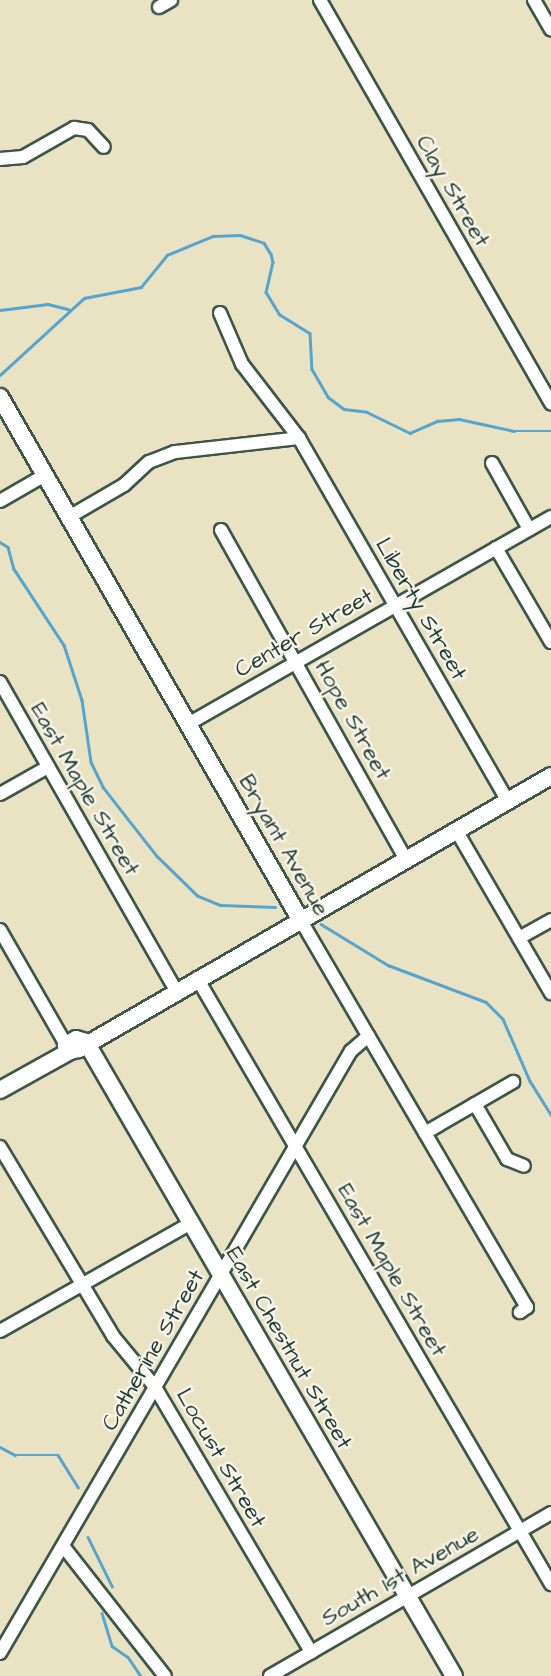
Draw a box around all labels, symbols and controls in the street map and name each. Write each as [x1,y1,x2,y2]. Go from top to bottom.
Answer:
street label: Clay Street [410,130,496,252]
street label: Liberty Street [369,533,473,685]
street label: Center Street [230,582,378,684]
street label: Hope Street [309,655,397,785]
street label: East Maple Street [24,698,146,880]
street label: Bryant Avenue [233,770,335,920]
street label: East Maple Street [331,1179,453,1361]
street label: East Chestnut Street [220,1242,358,1454]
street label: Catherine Street [96,1265,210,1435]
street label: Locust Street [170,1384,272,1532]
street label: South 1st Avenue [316,1520,484,1632]

